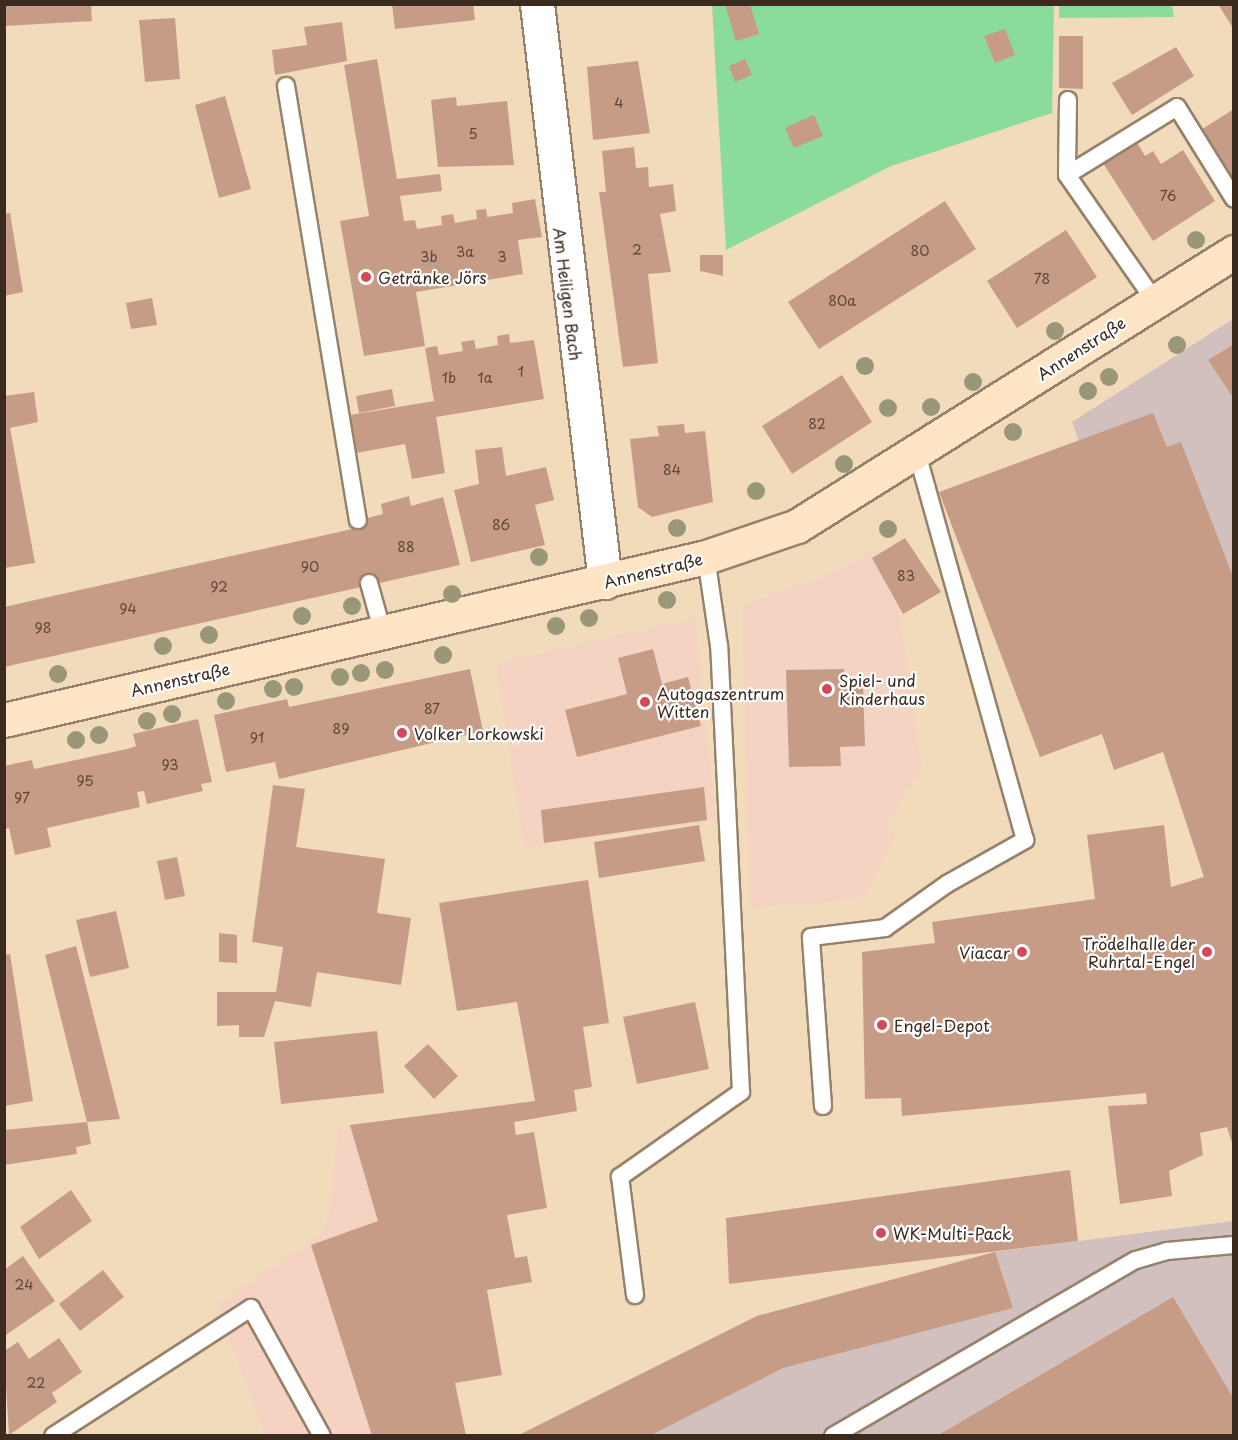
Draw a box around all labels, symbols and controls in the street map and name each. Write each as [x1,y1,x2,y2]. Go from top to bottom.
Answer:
house number: 4 [614,95,624,111]
house number: 5 [468,126,478,142]
house number: 76 [1160,188,1176,204]
street label: Am Heiligen Bach [550,225,586,363]
house number: 2 [632,242,642,258]
house number: 80 [911,243,929,259]
house number: 3a [456,244,474,260]
house number: 3b [420,249,438,265]
house number: 3 [497,249,507,265]
place label: Getränke Jörs [378,267,487,287]
marker: Getränke Jörs [359,270,373,284]
house number: 78 [1034,271,1050,287]
house number: 80a [828,293,856,309]
street label: Annenstraße [1033,312,1129,384]
house number: 1 [518,364,524,380]
house number: 1b [442,370,456,386]
house number: 1a [478,370,492,386]
house number: 82 [808,416,826,432]
house number: 84 [663,462,681,478]
house number: 86 [492,517,510,533]
house number: 88 [397,539,415,555]
street label: Annenstraße [602,548,704,592]
house number: 90 [301,559,319,575]
house number: 83 [897,568,915,584]
house number: 92 [210,579,228,595]
house number: 94 [119,601,137,617]
house number: 98 [35,620,51,636]
street label: Annenstraße [129,658,231,700]
place label: Spiel- und Kinderhaus [839,670,925,708]
marker: Spiel- und Kinderhaus [820,682,834,696]
place label: Autogaszentrum Witten [657,683,784,721]
marker: Autogaszentrum Witten [638,695,652,709]
house number: 87 [424,701,440,717]
house number: 89 [333,721,349,737]
place label: Volker Lorkowski [414,723,545,743]
marker: Volker Lorkowski [395,726,409,740]
house number: 91 [250,730,264,746]
house number: 93 [161,757,179,773]
house number: 95 [76,773,94,789]
house number: 97 [14,790,30,806]
place label: Trödelhalle der Ruhrtal-Engel [1080,933,1195,971]
place label: Viacar [959,942,1010,962]
marker: Viacar [1015,945,1029,959]
marker: Trödelhalle der Ruhrtal-Engel [1200,945,1214,959]
place label: Engel-Depot [894,1015,990,1035]
marker: Engel-Depot [875,1018,889,1032]
place label: WK-Multi-Pack [893,1223,1012,1243]
marker: WK-Multi-Pack [874,1226,888,1240]
house number: 24 [15,1277,33,1293]
house number: 22 [27,1375,45,1391]

